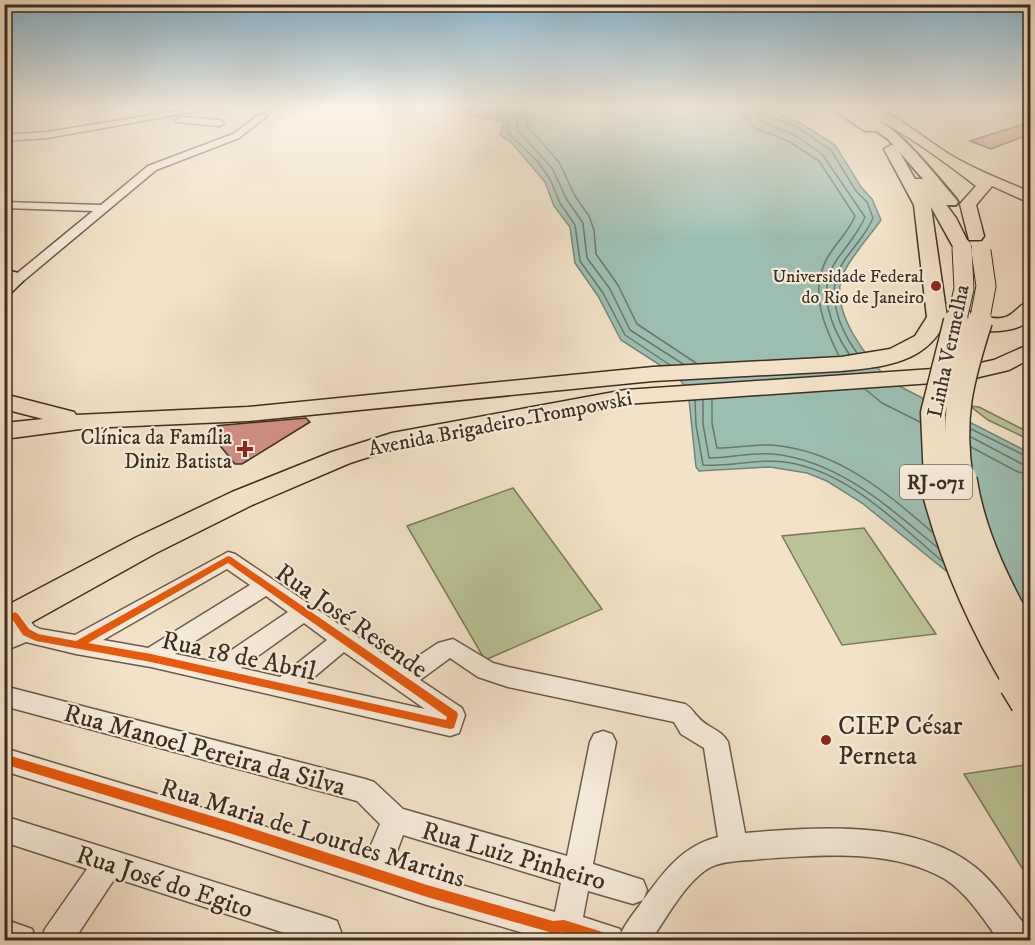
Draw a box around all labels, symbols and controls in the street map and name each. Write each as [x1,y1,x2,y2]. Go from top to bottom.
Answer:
place label: Universidade Federal do Rio de Janeiro [773,266,925,309]
marker: Universidade Federal do Rio de Janeiro [929,279,943,293]
street label: Linha Vermelha [922,282,976,420]
street label: Avenida Brigadeiro Trompowski [366,386,634,462]
place label: Clínica da Família Diniz Batista [81,425,232,475]
marker: Clínica da Família Diniz Batista [236,440,254,458]
road number: RJ-071 [900,465,972,499]
street label: Rua José Resende [269,556,434,686]
street label: Rua 18 de Abril [159,624,319,689]
street label: Rua Manoel Pereira da Silva [60,697,349,804]
place label: CIEP César Perneta [838,710,963,773]
marker: CIEP César Perneta [819,733,833,747]
street label: Rua Maria de Lourdes Martins [156,771,469,896]
street label: Rua Luiz Pinheiro [418,814,609,898]
street label: Rua José do Egito [72,838,257,927]

